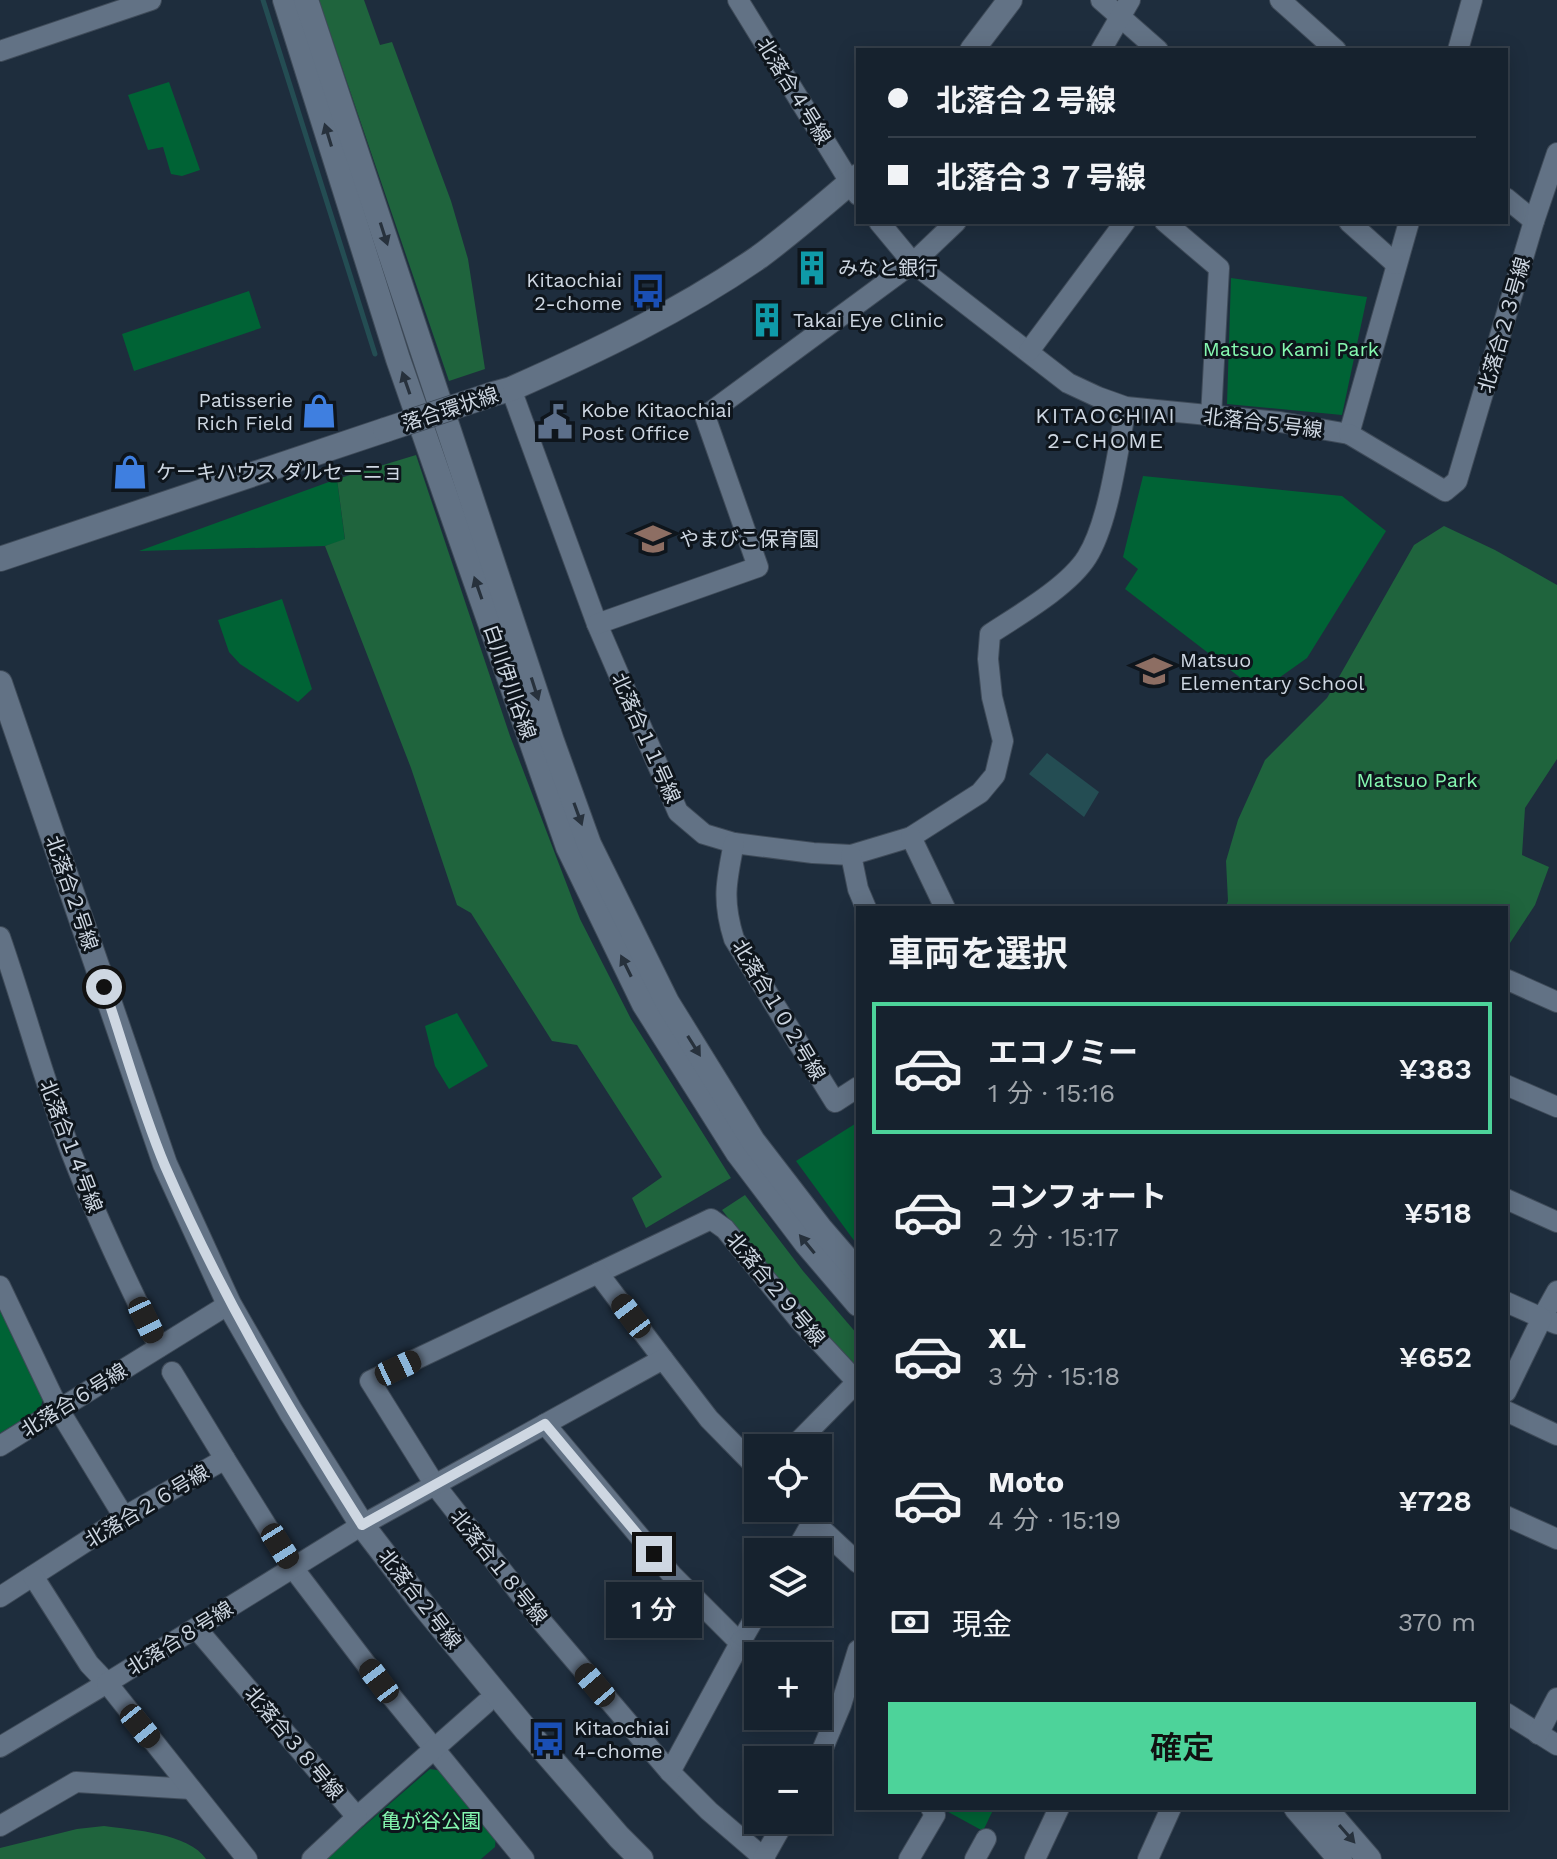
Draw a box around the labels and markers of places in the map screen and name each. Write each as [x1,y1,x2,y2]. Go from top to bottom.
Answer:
building icon: みなと銀行 [793,249,831,287]
place label: みなと銀行 [838,256,938,280]
place label: Kitaochiai 2-chome [526,268,622,315]
bus stop icon: Kitaochiai 2-chome [629,272,667,310]
building icon: Takai Eye Clinic [748,301,786,339]
place label: Takai Eye Clinic [793,308,944,332]
place label: Patisserie Rich Field [196,388,293,435]
shop icon: Patisserie Rich Field [300,392,338,430]
place label: Kobe Kitaochiai Post Office [581,398,732,445]
public building icon: Kobe Kitaochiai Post Office [536,403,574,441]
shop icon: ケーキハウス ダルセーニョ [111,453,149,491]
place label: ケーキハウス ダルセーニョ [156,460,403,484]
school or university icon: やまびこ保育園 [634,520,672,558]
place label: やまびこ保育園 [679,527,819,551]
place label: Matsuo Elementary School [1180,648,1364,695]
school or university icon: Matsuo Elementary School [1135,652,1173,690]
place label: Kitaochiai 4-chome [574,1716,670,1763]
bus stop icon: Kitaochiai 4-chome [529,1720,567,1758]

